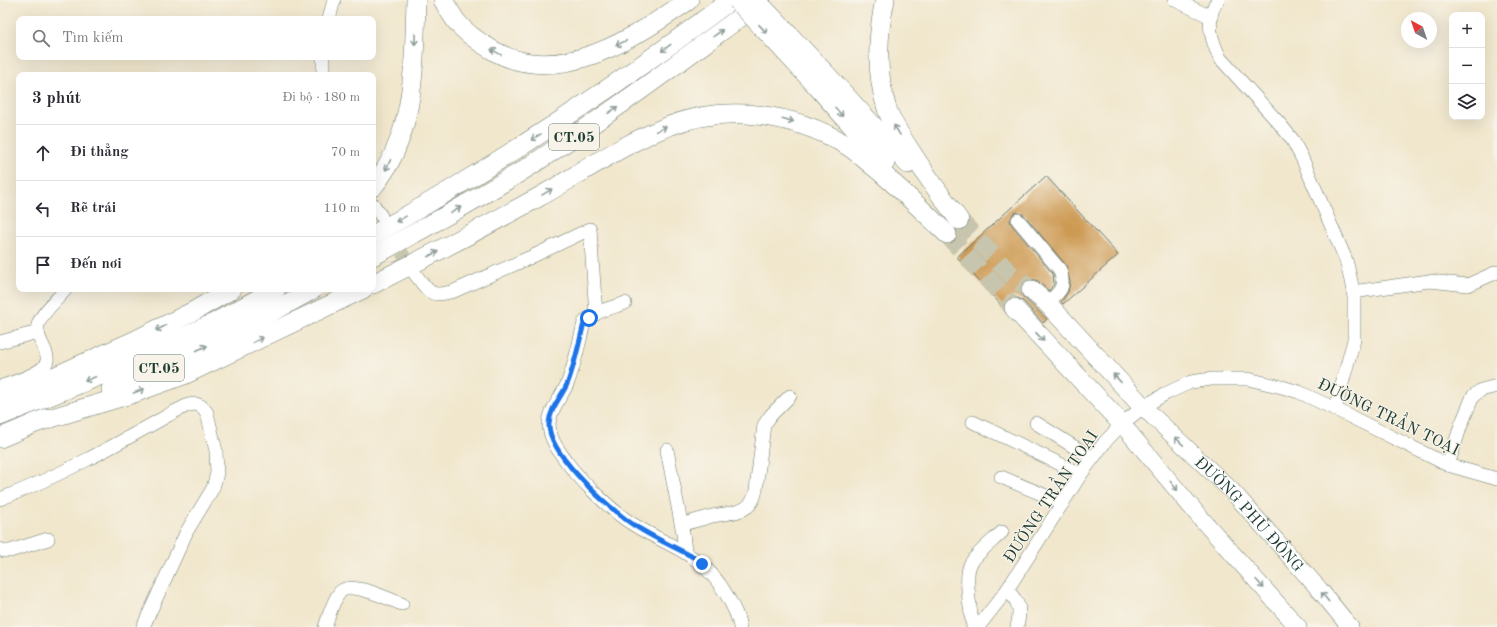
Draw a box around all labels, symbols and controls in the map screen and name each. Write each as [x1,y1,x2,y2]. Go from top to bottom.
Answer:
north arrow [1401,12,1437,48]
map controls [1449,12,1485,120]
button: + [1449,12,1485,48]
search box [16,16,376,60]
one-way arrow [758,23,767,33]
icon: search [30,27,52,49]
one-way arrow [712,29,723,38]
text: Tìm kiếm [62,31,124,46]
one-way arrow [411,32,418,45]
one-way arrow [615,40,627,47]
one-way arrow [661,44,672,52]
one-way arrow [490,48,502,56]
button: − [1449,48,1485,84]
button: layers [1449,84,1485,120]
text: 3 phút [32,90,81,107]
text: Đi bộ · 180 m [282,91,360,104]
one-way arrow [607,106,618,114]
one-way arrow [835,107,844,117]
one-way arrow [782,117,795,124]
road number: CT.05 [549,124,599,150]
one-way arrow [893,124,901,136]
one-way arrow [655,125,667,132]
one-way arrow [531,133,542,141]
icon: ahead [32,142,54,164]
text: Đi thẳng [70,145,129,160]
text: 70 m [331,146,360,159]
one-way arrow [384,159,391,171]
one-way arrow [541,188,553,196]
icon: left [32,198,54,220]
text: Rẽ trái [70,201,116,216]
text: 110 m [323,202,360,215]
one-way arrow [450,206,462,214]
one-way arrow [395,216,407,224]
one-way arrow [427,250,439,257]
icon: arrive [32,254,54,276]
text: Đến nơi [70,257,122,272]
route start [580,309,598,327]
one-way arrow [155,325,167,332]
one-way arrow [1036,331,1045,342]
one-way arrow [252,335,264,343]
one-way arrow [196,344,208,351]
road number: CT.05 [134,355,184,381]
street label: ĐƯỜNG TRẦN TOẠI [1315,370,1464,459]
one-way arrow [1112,373,1121,383]
one-way arrow [84,376,96,384]
one-way arrow [132,387,145,394]
street label: ĐƯỜNG TRẦN TOẠI [996,424,1102,566]
one-way arrow [1174,436,1184,446]
street label: ĐƯỜNG PHÙ ĐỔNG [1191,454,1306,576]
one-way arrow [1170,481,1179,491]
route end [693,555,711,573]
one-way arrow [1255,579,1265,589]
one-way arrow [1321,591,1330,602]

